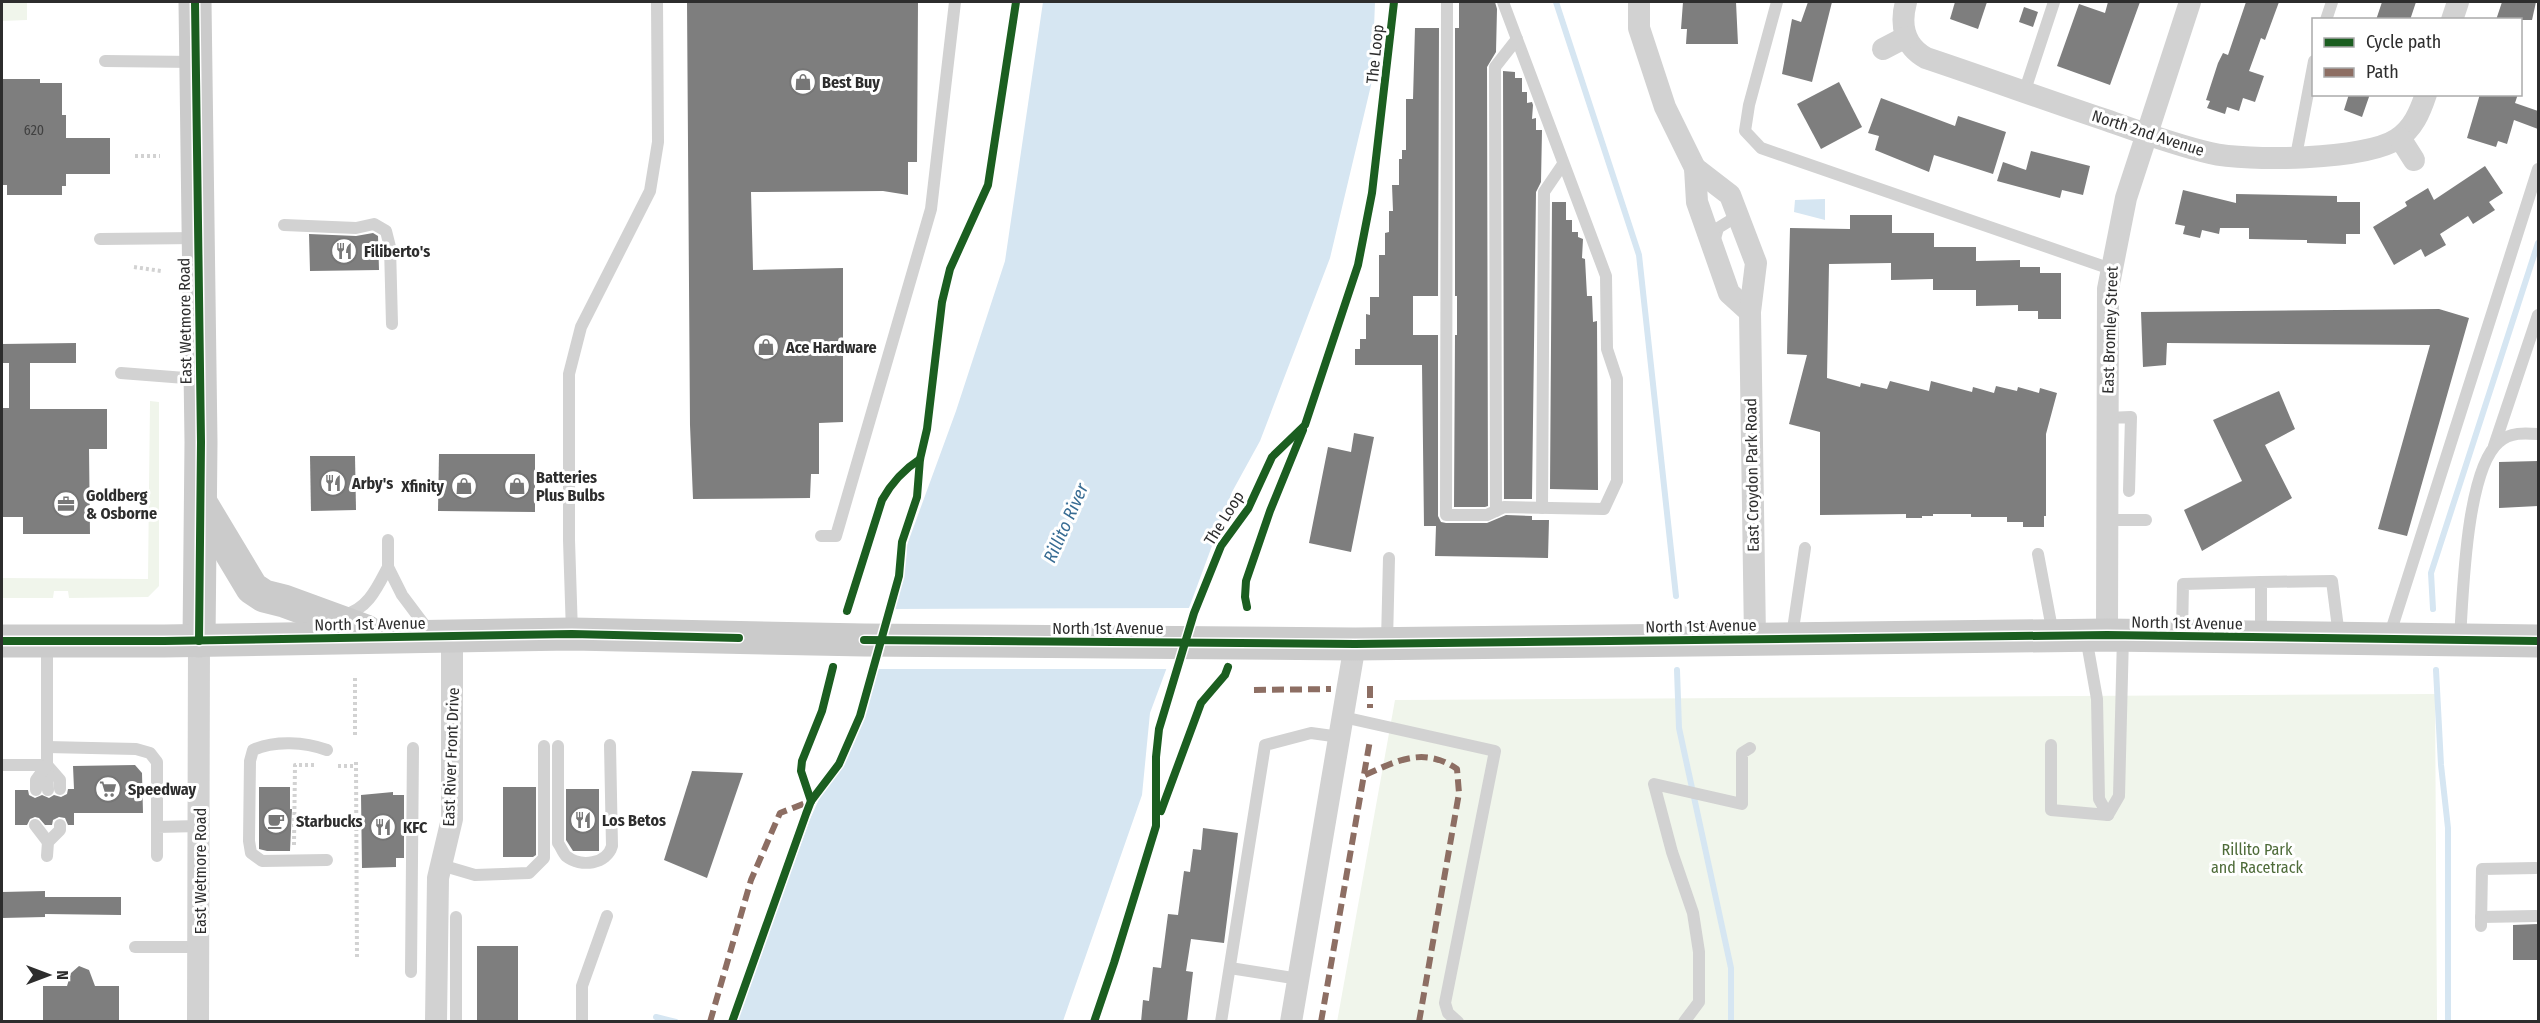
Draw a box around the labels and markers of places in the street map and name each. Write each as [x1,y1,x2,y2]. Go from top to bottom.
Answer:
shop icon: Best Buy [788,67,818,97]
place label: Best Buy [822,73,880,92]
restaurant icon: Filiberto's [329,236,359,266]
place label: Filiberto's [364,242,430,261]
shop icon: Ace Hardware [751,332,781,362]
place label: Ace Hardware [785,338,877,357]
restaurant icon: Arby's [318,468,348,498]
place label: Batteries Plus Bulbs [536,468,605,505]
shop icon: Xfinity [449,471,479,501]
shop icon: Batteries Plus Bulbs [502,471,532,501]
place label: Arby's [351,474,393,493]
place label: Xfinity [400,477,444,496]
place label: Goldberg & Osborne [86,486,157,523]
office icon: Goldberg & Osborne [51,489,81,519]
supermarket icon: Speedway [93,774,123,804]
place label: Speedway [128,780,196,799]
restaurant icon: Los Betos [568,805,598,835]
cafe icon: Starbucks [261,806,291,836]
place label: Los Betos [602,811,666,830]
place label: Starbucks [296,812,363,831]
restaurant icon: KFC [368,812,398,842]
place label: KFC [403,818,428,837]

